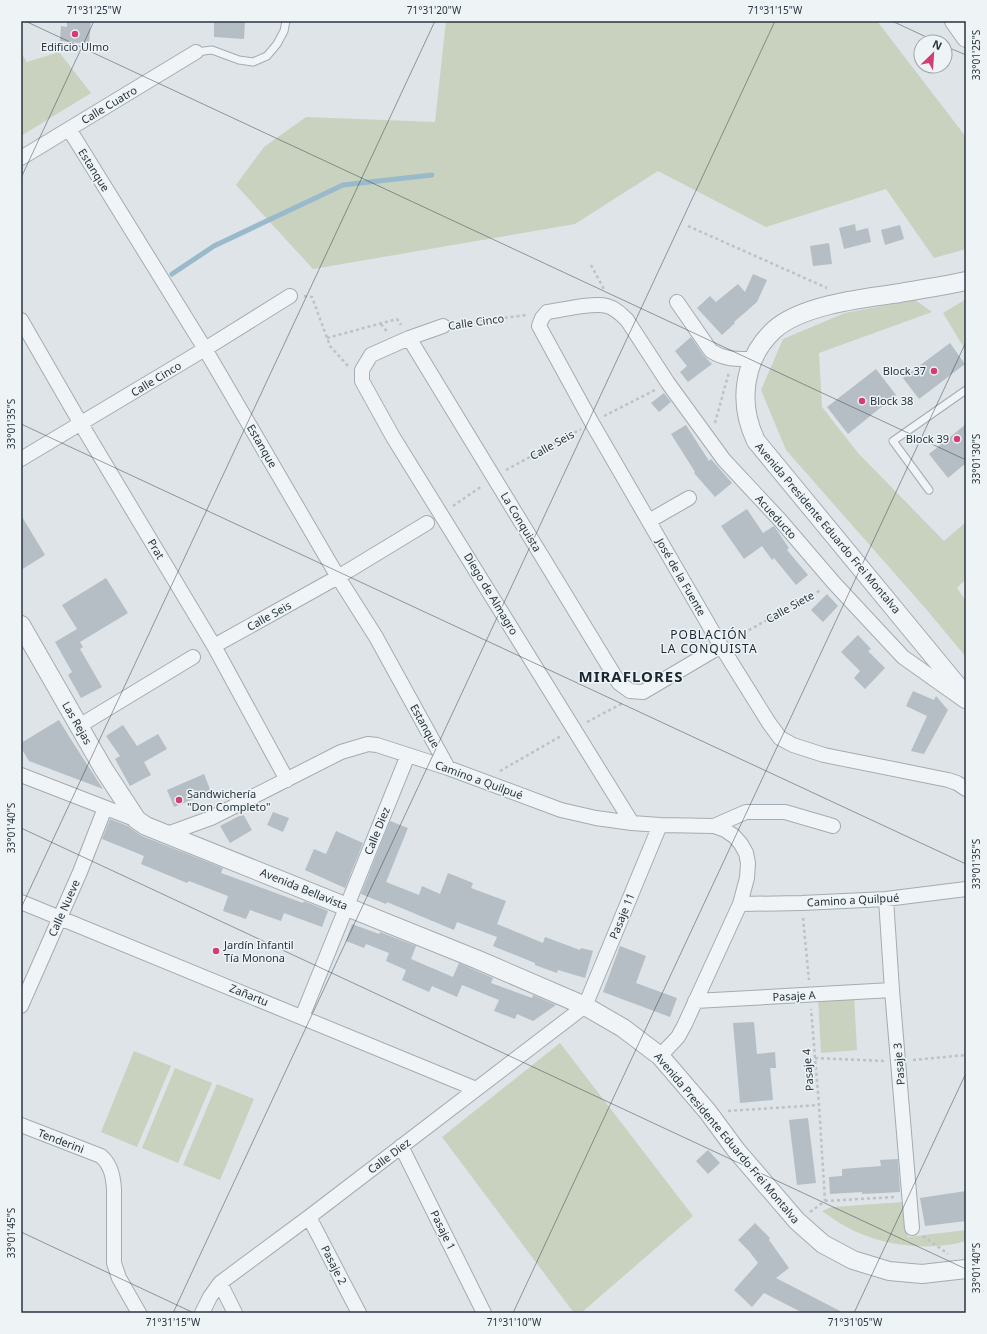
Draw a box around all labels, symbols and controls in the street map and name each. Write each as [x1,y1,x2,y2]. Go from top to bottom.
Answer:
text: 71°31'25"W [67,3,122,17]
text: 71°31'20"W [407,3,462,17]
text: 71°31'15"W [748,3,803,17]
marker: Edificio Ulmo [70,29,80,39]
text: 33°01'25"S [969,29,983,80]
north arrow [913,34,953,74]
text: N [930,36,945,53]
place label: Edificio Ulmo [41,39,109,54]
street label: Calle Cuatro [78,82,140,127]
street label: Estanque [75,145,114,194]
street label: Calle Cinco [447,310,505,333]
street label: Calle Cinco [128,357,184,400]
place label: Block 37 [883,363,926,378]
marker: Block 37 [929,366,939,376]
place label: Block 38 [870,393,913,408]
marker: Block 38 [857,396,867,406]
text: 33°01'35"S [4,398,18,449]
street label: Estanque [244,421,281,470]
street label: Calle Seis [527,426,576,463]
place label: Block 39 [906,431,949,446]
text: 33°01'30"S [969,433,983,484]
marker: Block 39 [952,434,962,444]
street label: Avenida Presidente Eduardo Frei Montalva [752,439,904,616]
street label: La Conquista [498,489,545,554]
street label: Acueducto [752,491,801,542]
street label: José de la Fuente [653,534,710,618]
street label: Prat [145,536,168,562]
street label: Diego de Almagro [461,550,522,638]
street label: Calle Siete [763,587,817,626]
street label: Calle Seis [244,597,293,634]
district label: POBLACIÓN LA CONQUISTA [660,626,758,657]
district label: MIRAFLORES [579,666,683,686]
street label: Las Rejas [59,698,96,747]
street label: Estanque [407,701,444,750]
street label: Camino a Quilpué [433,757,525,802]
place label: Sandwichería "Don Completo" [187,786,271,814]
marker: Sandwichería "Don Completo" [174,795,184,805]
text: 33°01'40"S [4,802,18,853]
street label: Calle Diez [360,805,393,857]
text: 33°01'35"S [969,838,983,889]
street label: Avenida Bellavista [258,864,350,913]
street label: Calle Nueve [44,877,83,939]
street label: Pasaje 11 [605,890,638,941]
street label: Camino a Quilpué [806,890,900,909]
place label: Jardín Infantil Tía Monona [223,937,294,965]
marker: Jardín Infantil Tía Monona [211,946,221,956]
street label: Zañartu [227,980,271,1009]
street label: Pasaje A [772,987,817,1004]
street label: Pasaje 3 [889,1042,908,1086]
street label: Pasaje 4 [798,1048,817,1092]
street label: Avenida Presidente Eduardo Frei Montalva [651,1049,803,1226]
street label: Tenderini [36,1125,86,1156]
street label: Calle Diez [364,1135,413,1177]
text: 33°01'45"S [4,1207,18,1258]
street label: Pasaje 1 [427,1207,459,1252]
street label: Pasaje 2 [318,1242,351,1287]
text: 33°01'40"S [969,1242,983,1293]
text: 71°31'15"W [146,1315,201,1329]
text: 71°31'10"W [487,1315,542,1329]
text: 71°31'05"W [828,1315,883,1329]

